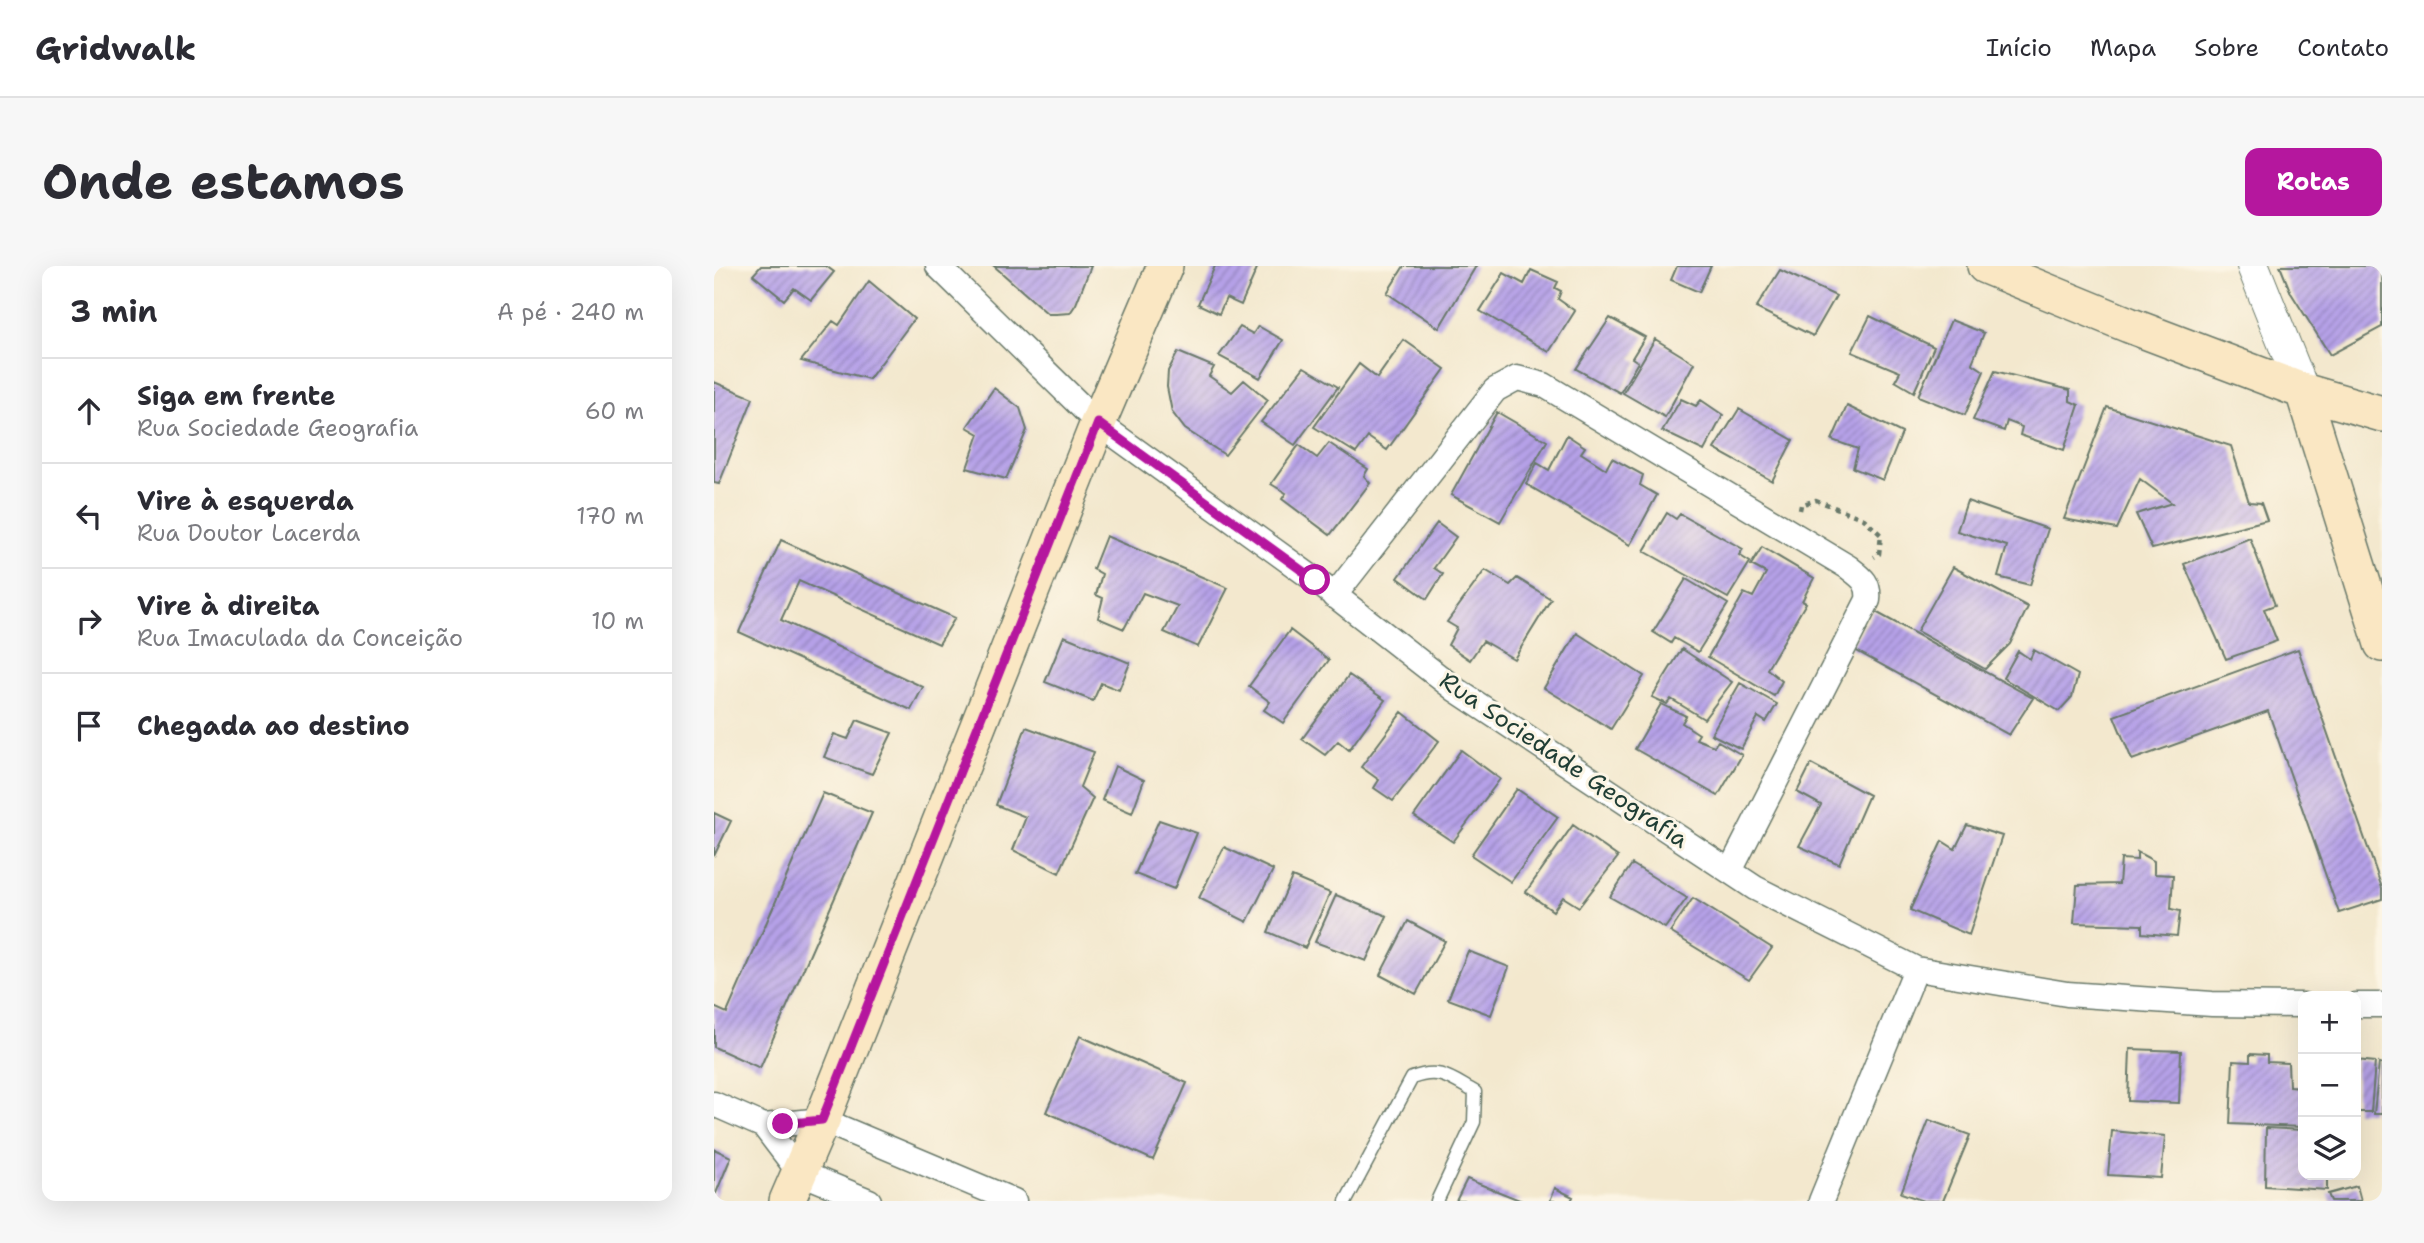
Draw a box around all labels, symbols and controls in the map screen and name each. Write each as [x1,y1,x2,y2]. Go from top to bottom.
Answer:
text: Gridwalk [35,26,196,71]
text: Início [1986,32,2052,64]
text: Mapa [2090,32,2156,64]
text: Sobre [2194,32,2259,64]
text: Contato [2297,32,2389,64]
button: Rotas [2245,148,2382,216]
text: Onde estamos [42,149,405,215]
text: 3 min [70,291,157,332]
text: A pé · 240 m [497,297,644,327]
text: Siga em frente [137,378,336,413]
icon: ahead [70,392,108,430]
text: 60 m [585,396,644,426]
text: Rua Sociedade Geografia [137,413,418,443]
text: Vire à esquerda [137,483,354,518]
icon: left [70,497,108,535]
text: 170 m [576,501,644,531]
text: Rua Doutor Lacerda [137,518,360,548]
route start [1299,564,1330,595]
text: Vire à direita [137,588,319,623]
icon: right [70,602,108,640]
text: 10 m [591,606,644,636]
text: Rua Imaculada da Conceição [137,623,463,653]
street label: Rua Sociedade Geografia [1433,665,1695,855]
icon: arrive [70,707,108,745]
text: Chegada ao destino [137,708,410,743]
map controls [2298,991,2361,1180]
button: + [2298,991,2361,1054]
button: − [2298,1054,2361,1117]
route end [767,1108,798,1139]
button: layers [2298,1117,2361,1180]

